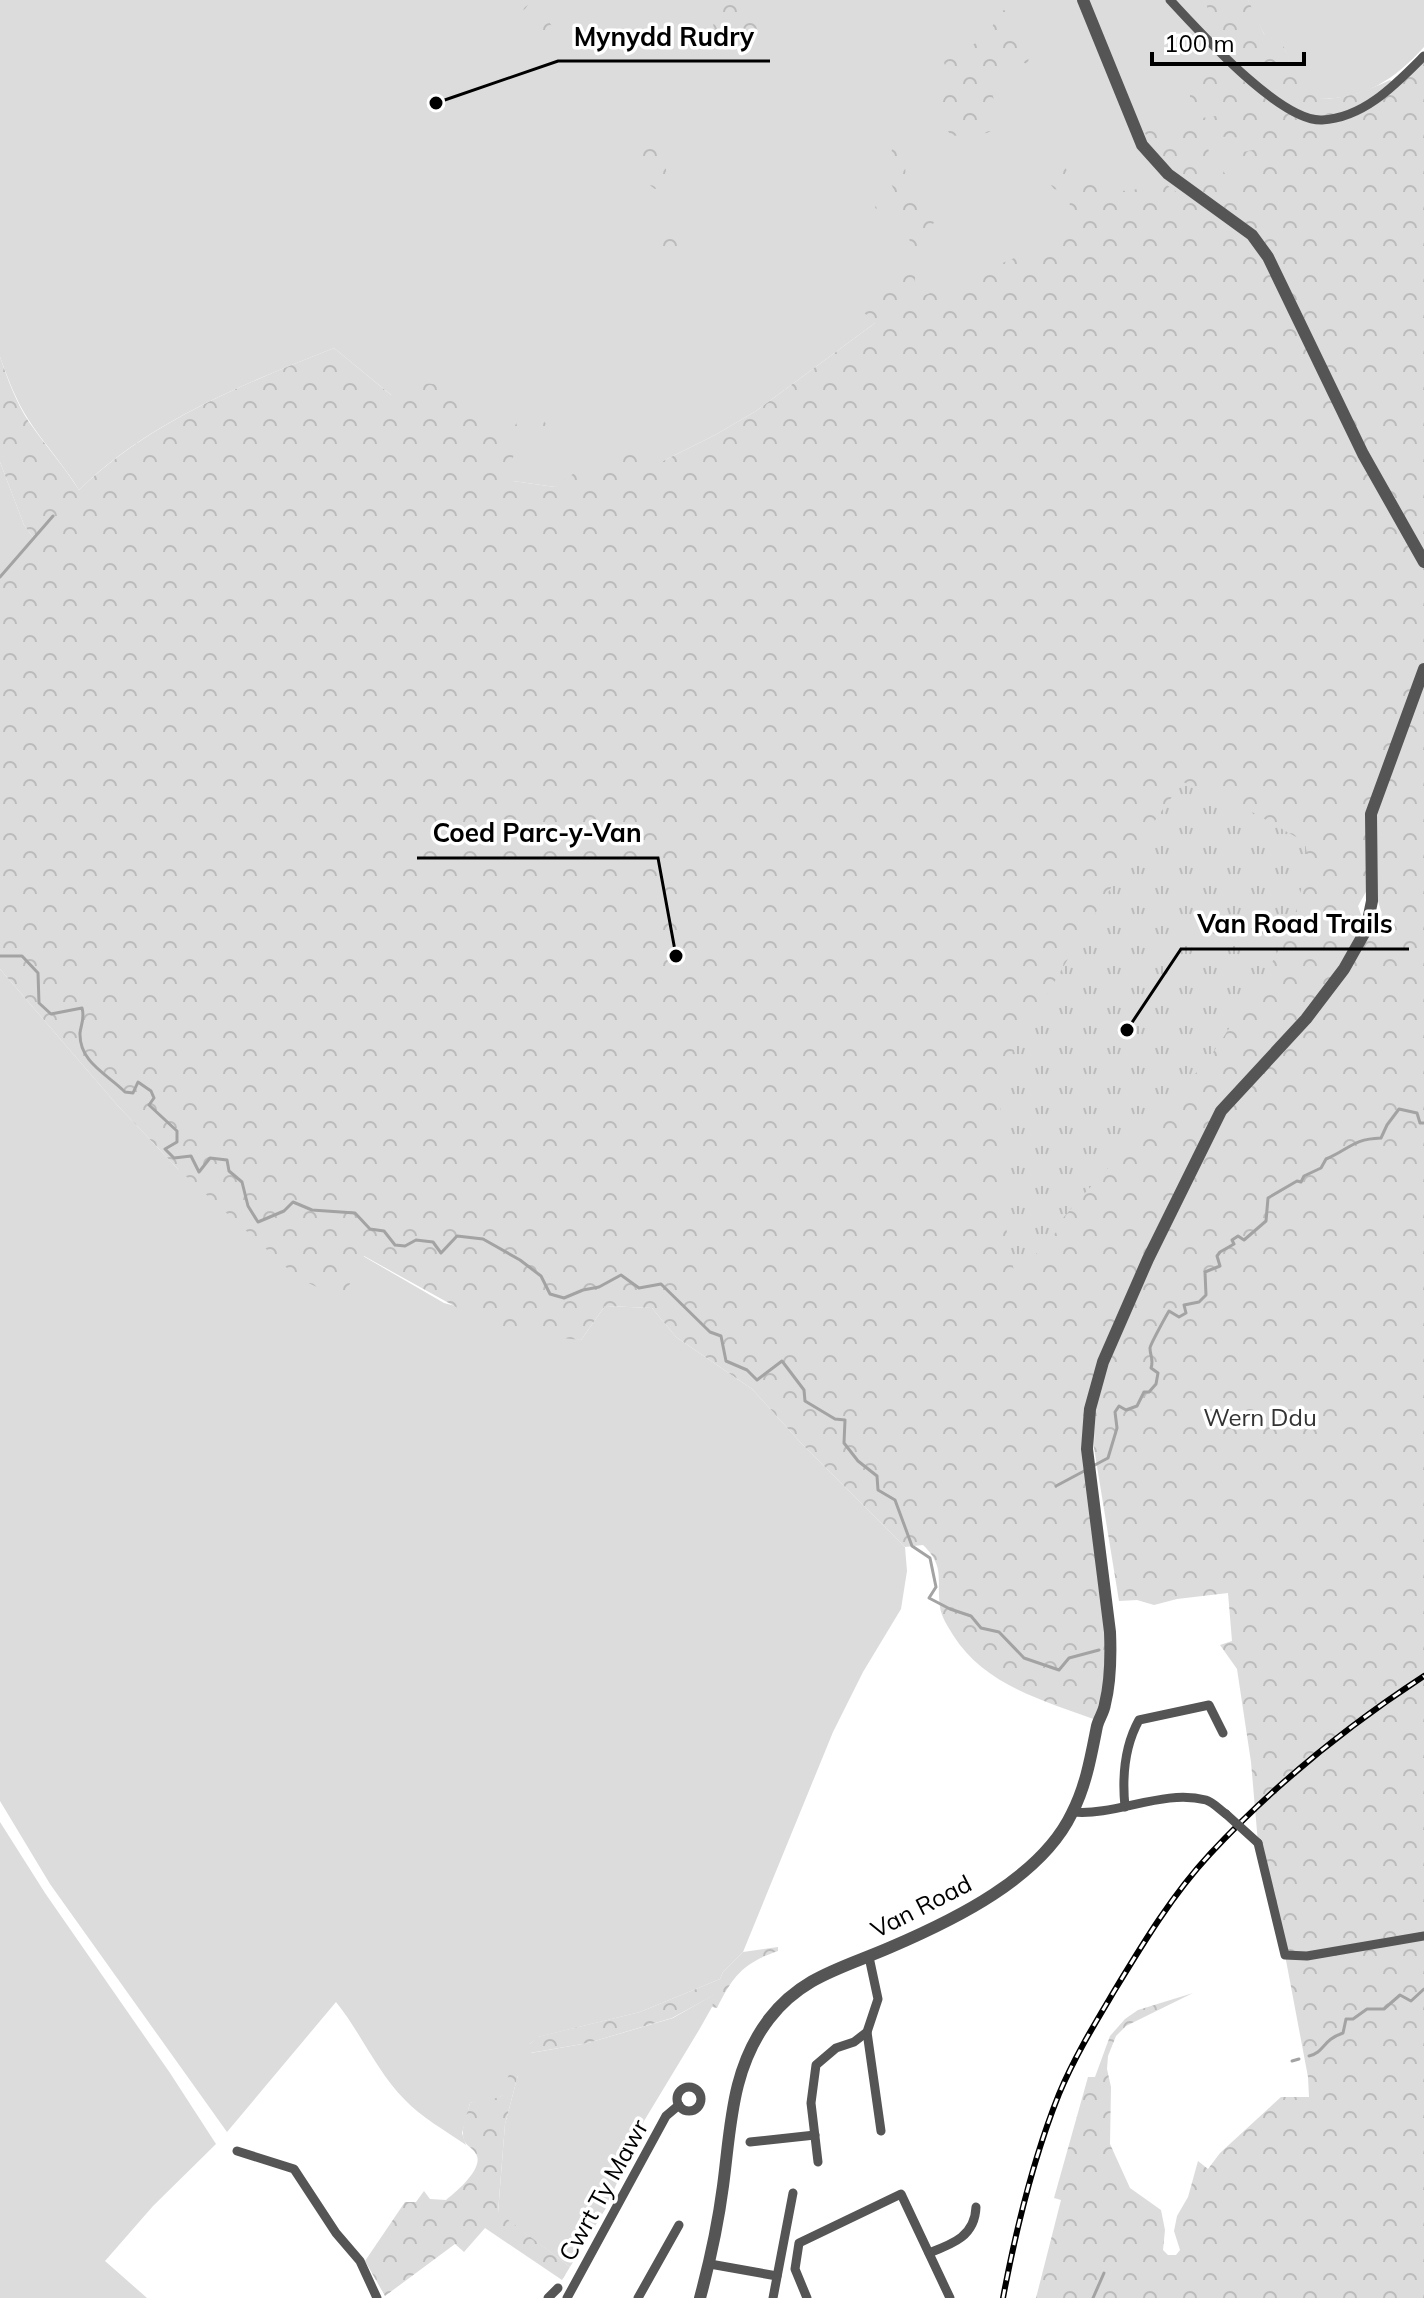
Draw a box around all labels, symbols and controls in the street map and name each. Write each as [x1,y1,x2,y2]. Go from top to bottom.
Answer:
callout: Mynydd Rudry [558,11,770,61]
scale bar [1152,16,1304,66]
text: Mynydd Rudry [574,20,755,53]
text: 100 m [1164,28,1235,58]
callout: Coed Parc-y-Van [417,808,658,858]
text: Coed Parc-y-Van [432,816,642,849]
callout: Van Road Trails [1181,899,1409,949]
text: Van Road Trails [1196,907,1393,940]
park label: Wern Ddu [1203,1402,1317,1432]
street label: Van Road [866,1868,976,1944]
street label: Cwrt Ty Mawr [552,2114,654,2266]

